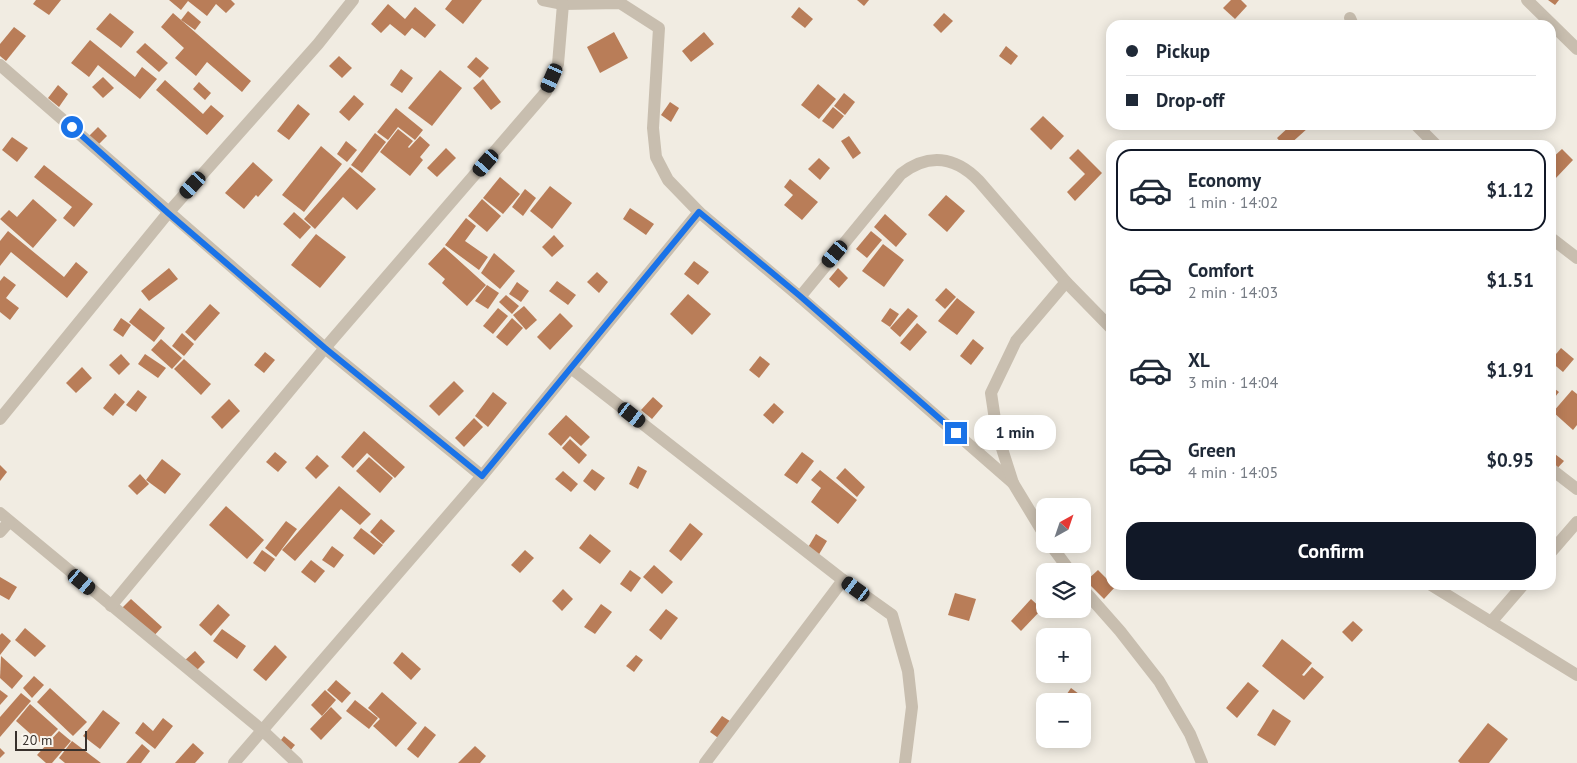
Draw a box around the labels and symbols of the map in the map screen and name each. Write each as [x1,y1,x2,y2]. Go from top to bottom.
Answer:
car [539,61,564,95]
route start [61,116,83,138]
car [470,147,501,179]
car [177,169,208,201]
car [819,238,850,270]
car [615,400,648,430]
callout: 1 min [974,416,1056,450]
route end [945,422,967,444]
north arrow [1036,498,1091,552]
car [65,567,98,597]
car [839,574,872,604]
scale bar [15,728,88,751]

